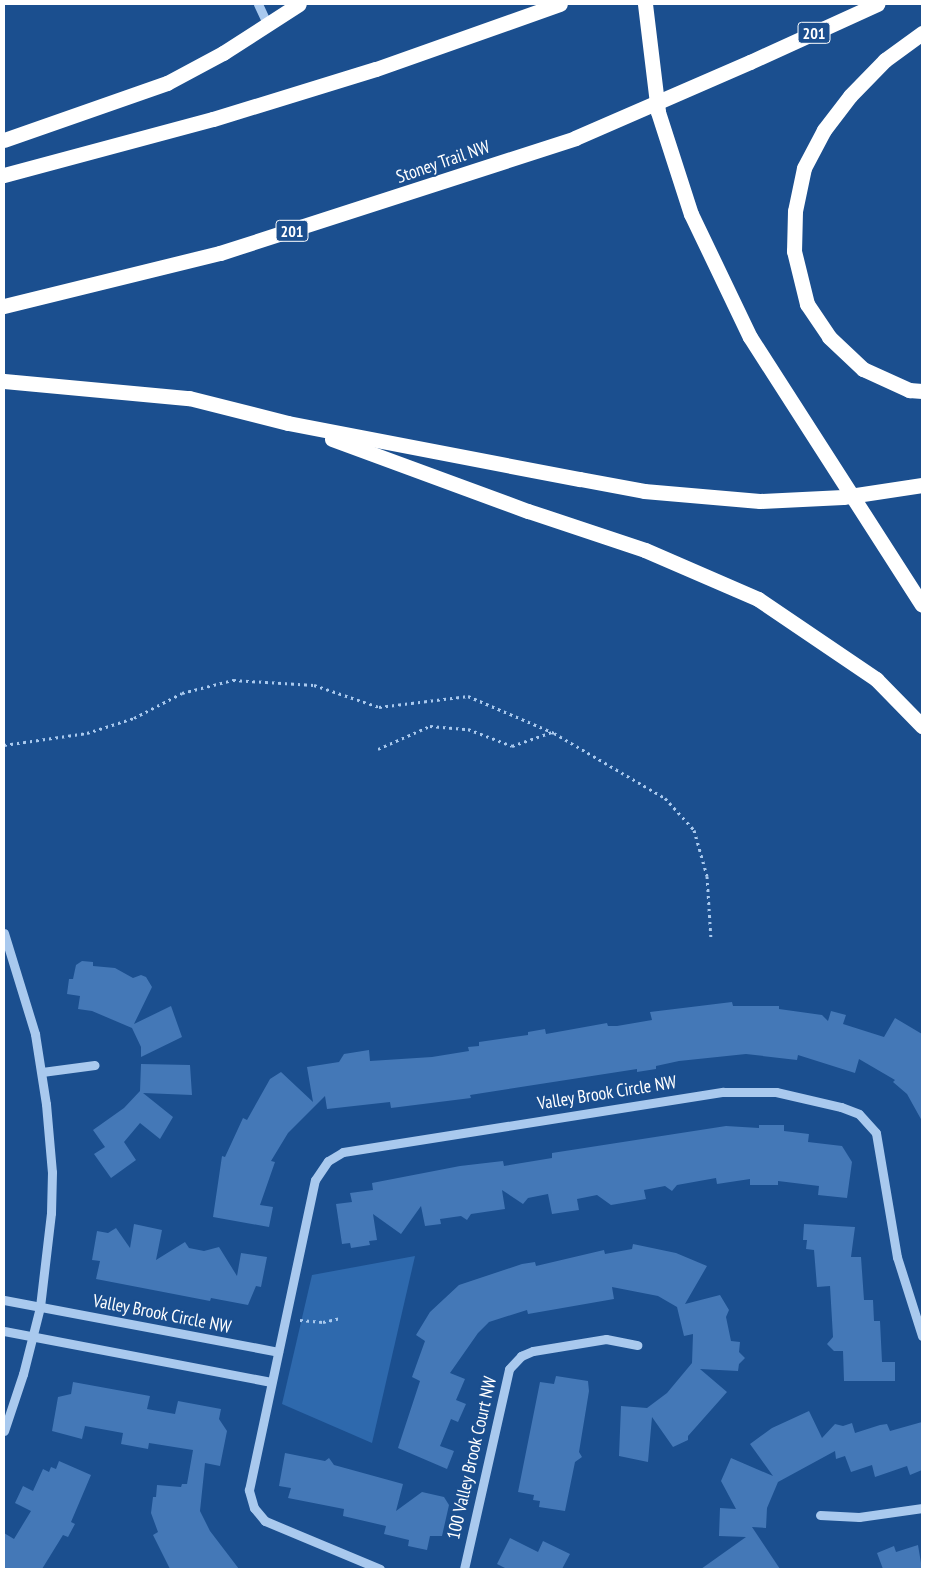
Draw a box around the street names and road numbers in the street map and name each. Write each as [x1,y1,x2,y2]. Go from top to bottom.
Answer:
road number: 201 [796,19,832,46]
street label: Stoney Trail NW [393,136,493,188]
road number: 201 [274,218,310,245]
street label: Valley Brook Circle NW [535,1071,679,1115]
street label: Valley Brook Circle NW [91,1290,233,1338]
street label: 100 Valley Brook Court NW [443,1374,501,1542]

